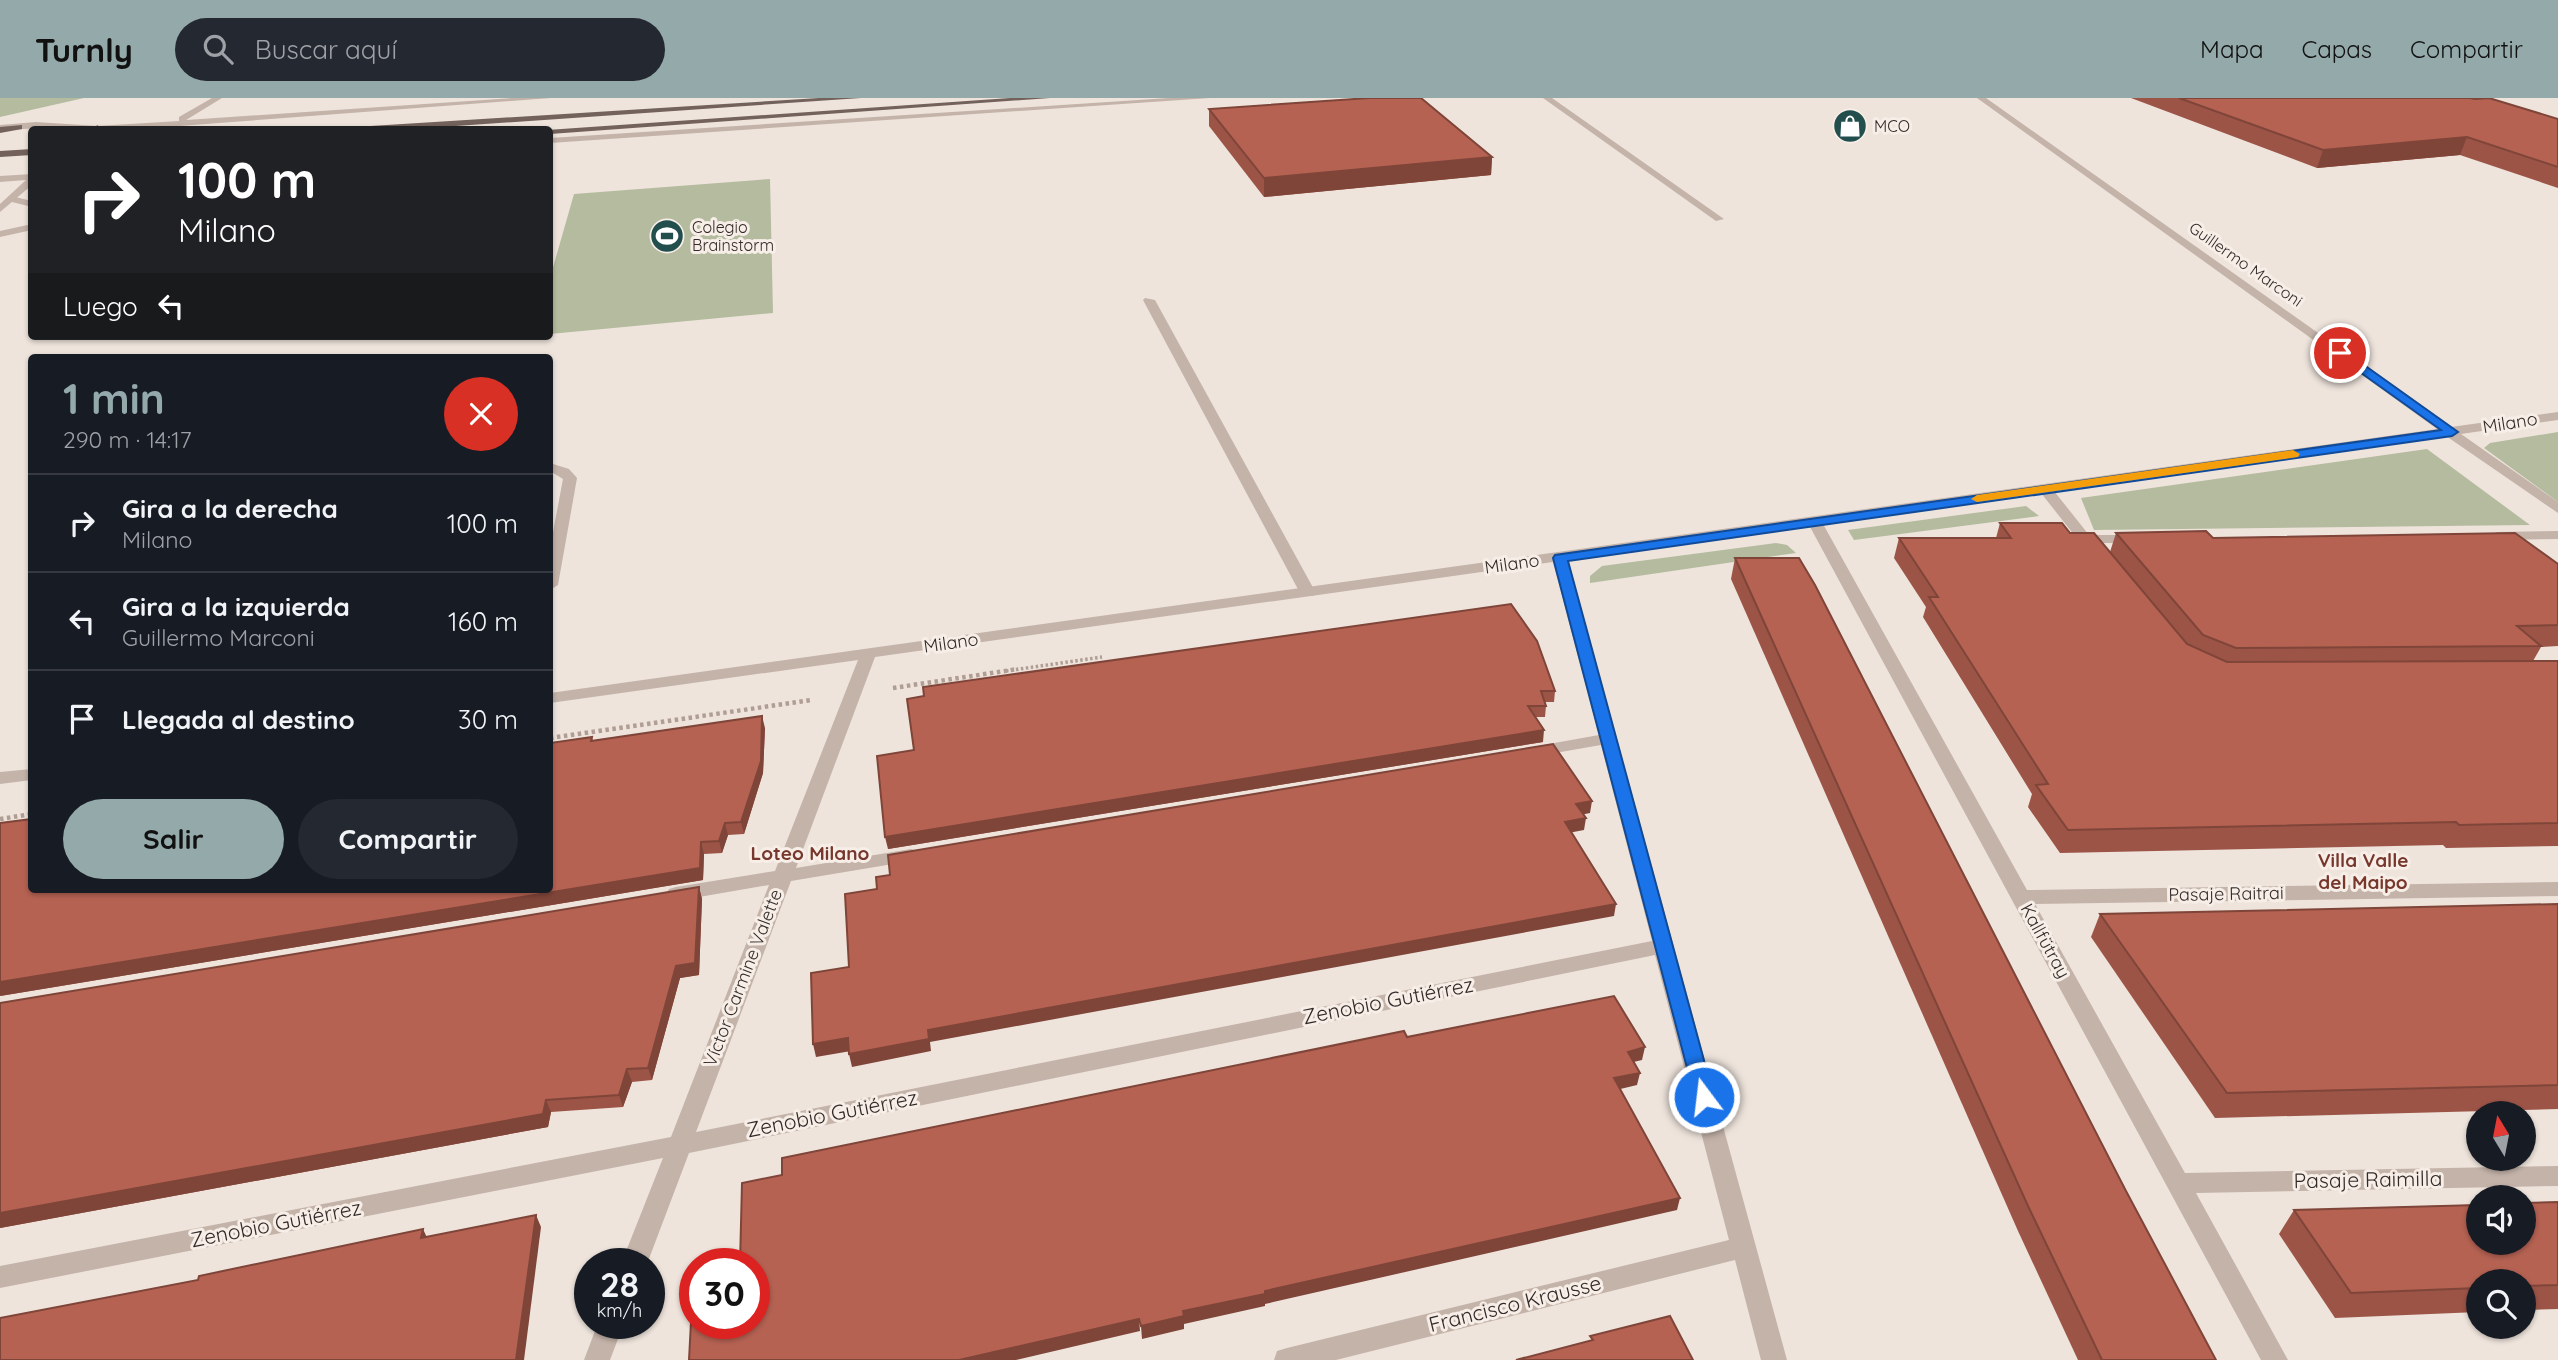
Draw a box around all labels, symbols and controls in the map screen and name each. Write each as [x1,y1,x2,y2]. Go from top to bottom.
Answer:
search box [175,18,665,81]
text: Turnly [35,29,133,70]
icon: search [199,30,237,68]
text: Buscar aquí [255,33,397,66]
text: Mapa [2200,34,2264,64]
text: Capas [2302,34,2372,64]
text: Compartir [2410,34,2523,64]
shop icon: MCO [1831,107,1869,145]
place label: MCO [1874,116,1910,136]
text: 100 m [178,149,316,210]
icon: right [63,154,154,245]
text: Milano [178,210,276,250]
sports icon: Colegio Brainstorm [648,217,686,255]
place label: Colegio Brainstorm [692,217,774,255]
street label: Guillermo Marconi [2185,217,2307,311]
icon: left [152,287,190,325]
text: Luego [63,290,138,323]
pin [2310,323,2370,383]
icon: arrive [2321,334,2359,372]
text: 1 min [63,372,165,425]
button: close [444,377,518,451]
street label: Milano [2481,407,2539,438]
text: 290 m · 14:17 [63,425,191,454]
text: Gira a la derecha [122,492,338,525]
icon: right [63,504,101,542]
text: 100 m [447,507,518,540]
text: Milano [122,525,192,554]
street label: Milano [1483,548,1541,579]
text: Gira a la izquierda [122,590,350,623]
icon: left [63,602,101,640]
text: 160 m [448,605,518,638]
text: Guillermo Marconi [122,623,315,652]
street label: Milano [922,627,980,658]
icon: arrive [63,700,101,738]
text: Llegada al destino [122,703,355,736]
text: 30 m [458,703,518,736]
button: Salir [63,799,284,879]
button: Compartir [298,799,518,879]
district label: Loteo Milano [751,841,870,865]
district label: Villa Valle del Maipo [2318,848,2408,894]
street label: Pasaje Raitrai [2168,881,2284,906]
street label: Víctor Carmine Valette [698,886,787,1070]
street label: Kallfütray [2015,899,2075,982]
street label: Zenobio Gutiérrez [1300,971,1475,1029]
position arrow [1667,1060,1741,1134]
street label: Zenobio Gutiérrez [744,1084,919,1142]
north arrow [2466,1101,2536,1171]
map controls [2466,1101,2536,1339]
street label: Pasaje Raimilla [2293,1165,2442,1193]
button: sound [2466,1185,2536,1255]
street label: Zenobio Gutiérrez [188,1194,363,1252]
speed limit sign: 30 [679,1248,770,1339]
text: 28 [600,1262,639,1306]
street label: Francisco Krausse [1426,1269,1604,1337]
button: search [2466,1269,2536,1339]
text: km/h [597,1299,642,1322]

